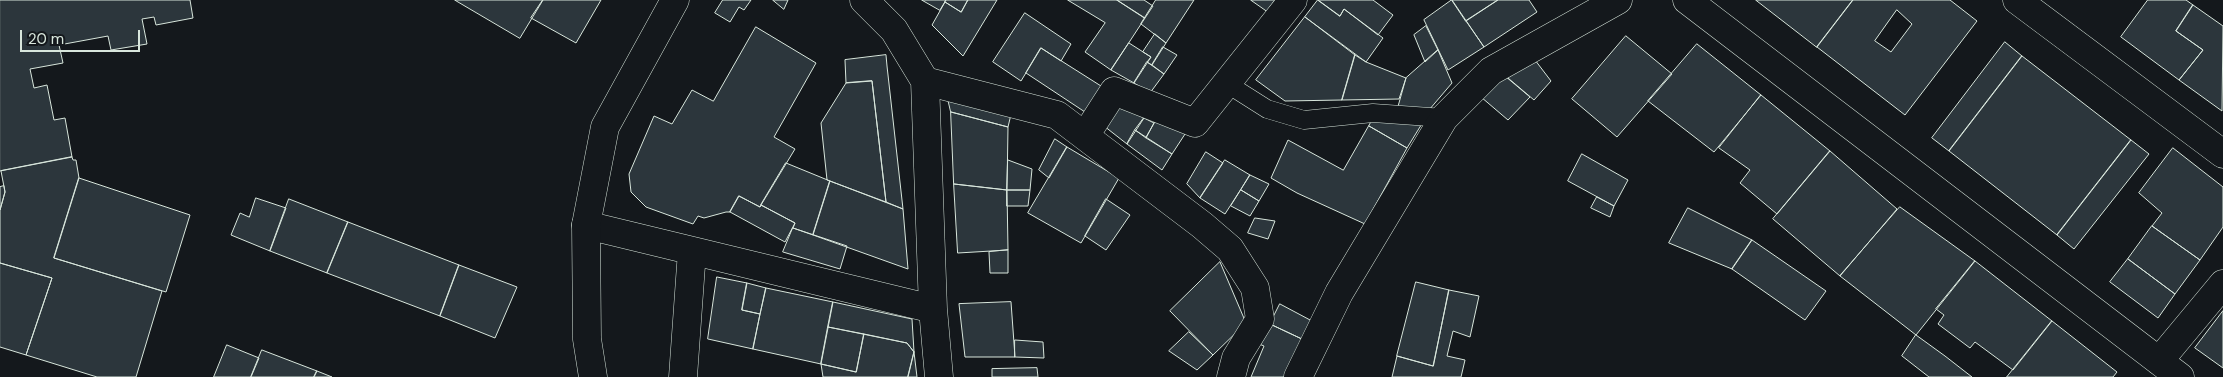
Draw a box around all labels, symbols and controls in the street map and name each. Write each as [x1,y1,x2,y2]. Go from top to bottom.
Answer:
scale bar [22,20,142,52]
text: 20 m [28,29,64,49]

